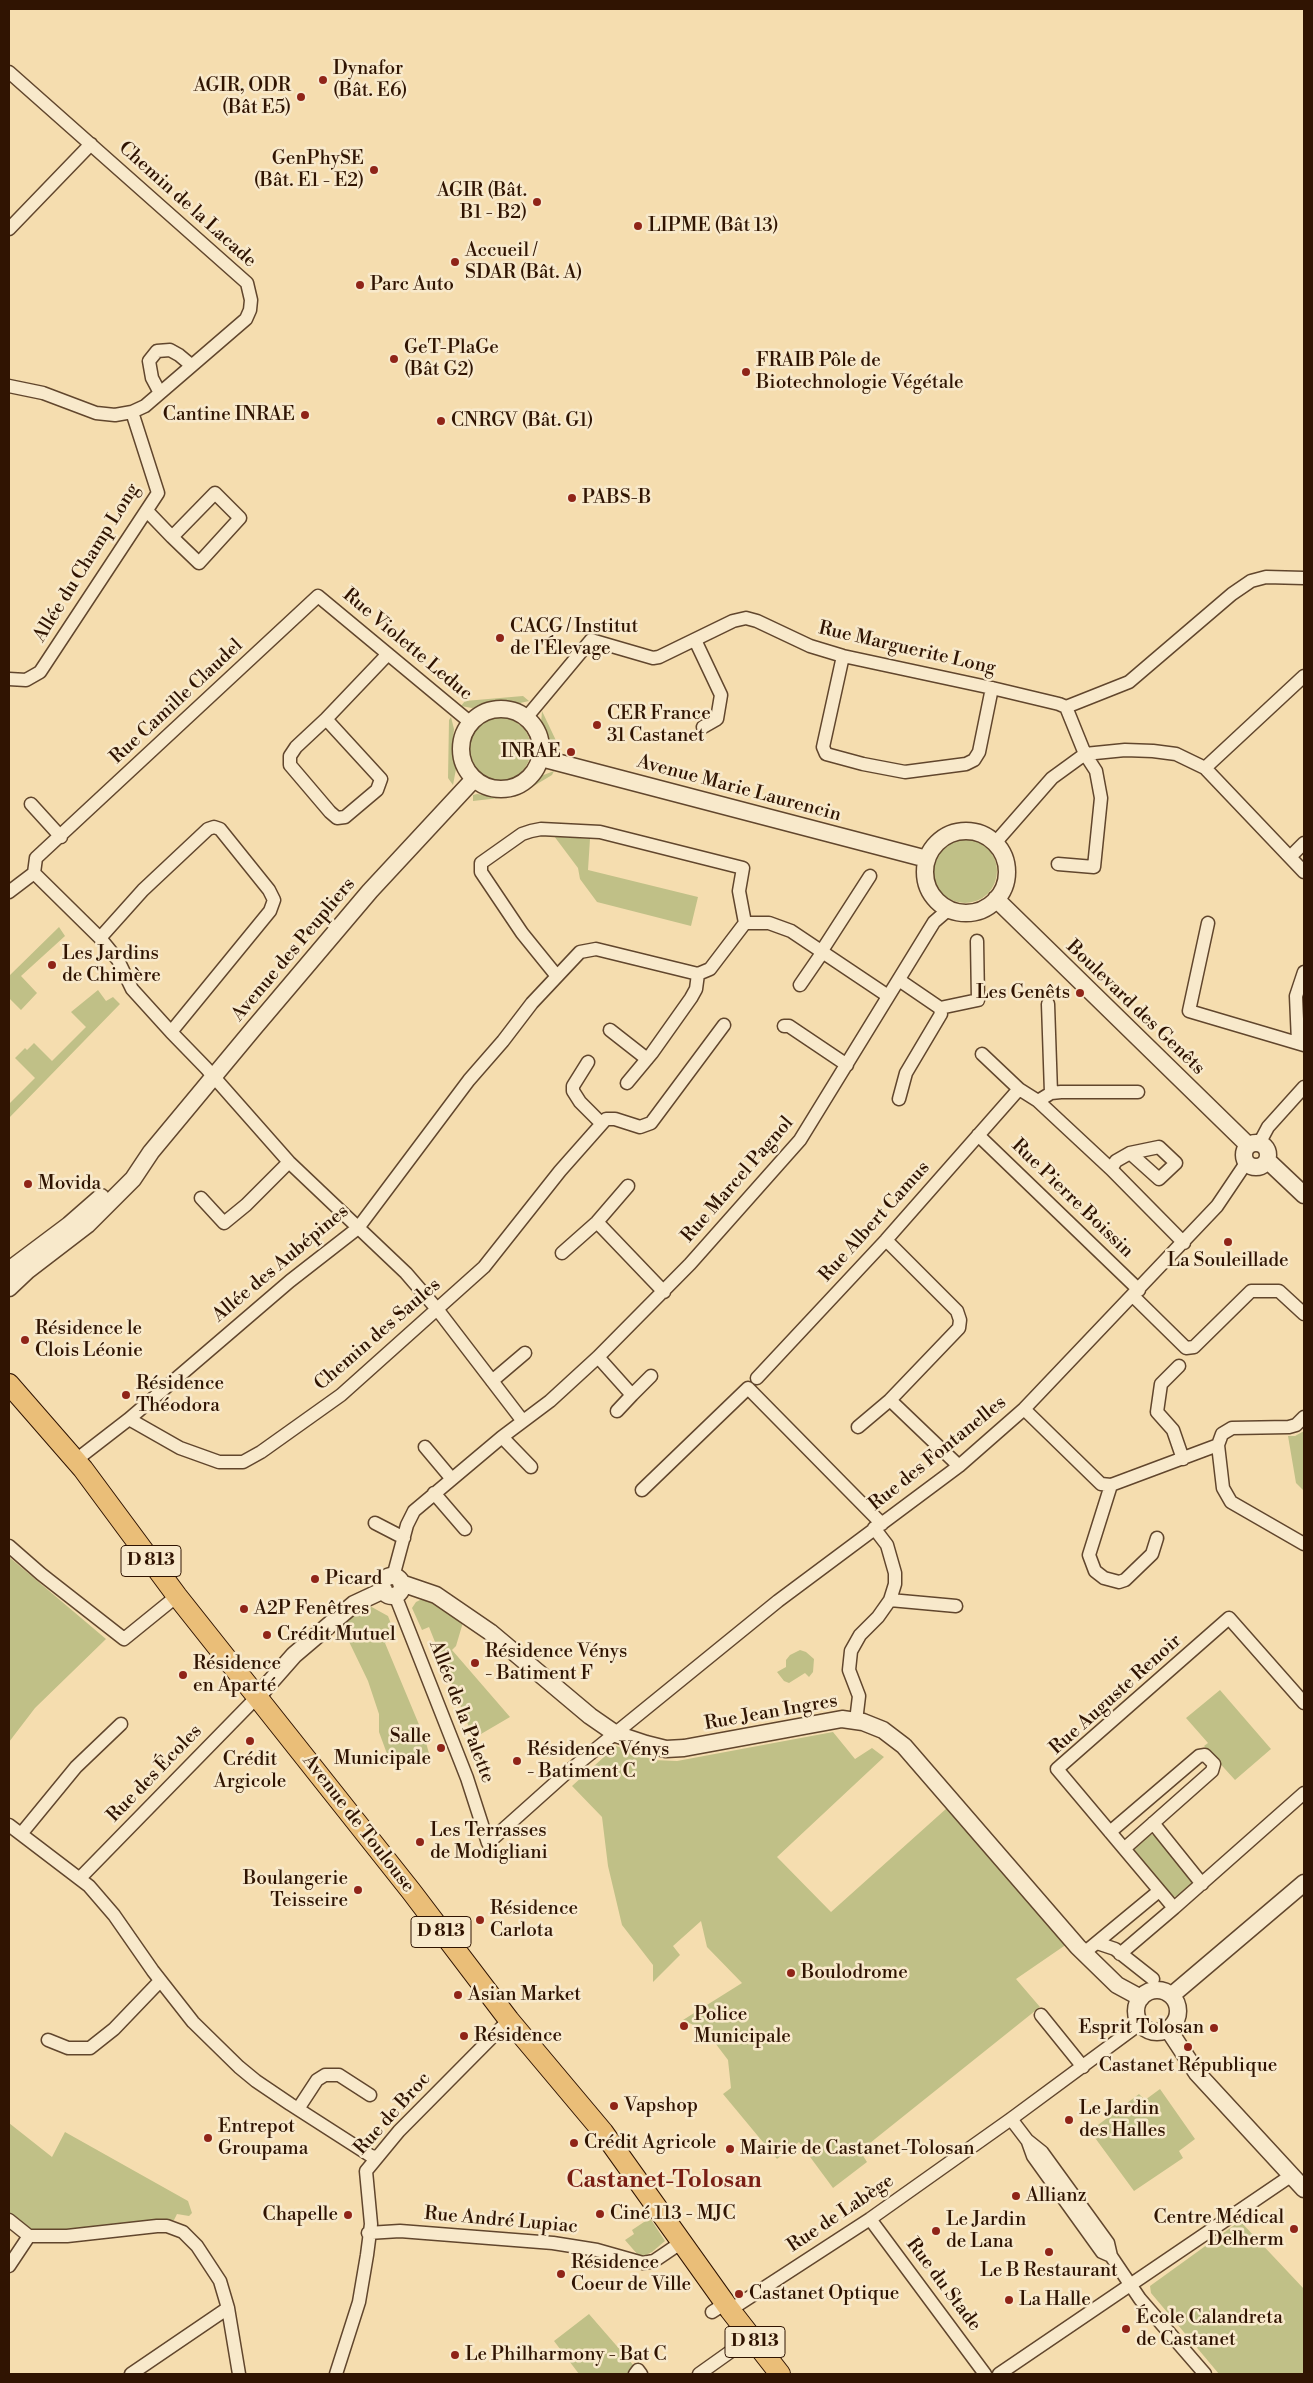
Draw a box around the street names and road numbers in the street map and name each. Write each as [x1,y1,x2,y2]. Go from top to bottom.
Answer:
street label: Chemin de la Lacade [113,137,261,273]
street label: Allée du Champ Long [29,479,145,647]
street label: Rue Violette Leduc [337,584,477,706]
street label: Rue Marguerite Long [816,617,998,681]
street label: Rue Camille Claudel [106,635,248,769]
street label: Avenue Marie Laurencin [634,751,844,827]
street label: Avenue des Peupliers [227,874,361,1026]
street label: Boulevard des Genêts [1061,936,1209,1080]
street label: Rue Marcel Pagnol [677,1112,799,1248]
street label: Rue Pierre Boissin [1006,1135,1138,1263]
street label: Rue Albert Camus [815,1157,935,1287]
street label: Allée des Aubépines [208,1200,354,1328]
street label: Chemin des Saules [310,1274,446,1396]
street label: Rue des Fontanelles [865,1392,1011,1516]
road number: D 813 [121,1545,181,1576]
street label: Rue Auguste Renoir [1045,1630,1187,1760]
street label: Allée de la Palette [423,1638,499,1786]
street label: Rue Jean Ingres [703,1690,839,1736]
street label: Rue des Écoles [103,1720,207,1828]
street label: Avenue de Toulouse [297,1750,419,1898]
road number: D 813 [411,1916,471,1948]
street label: Rue de Broc [350,2068,436,2160]
street label: Rue de Labège [783,2170,899,2258]
street label: Rue André Lupiac [423,2203,579,2239]
street label: Rue du Stade [901,2234,985,2336]
road number: D 813 [725,2326,785,2358]

